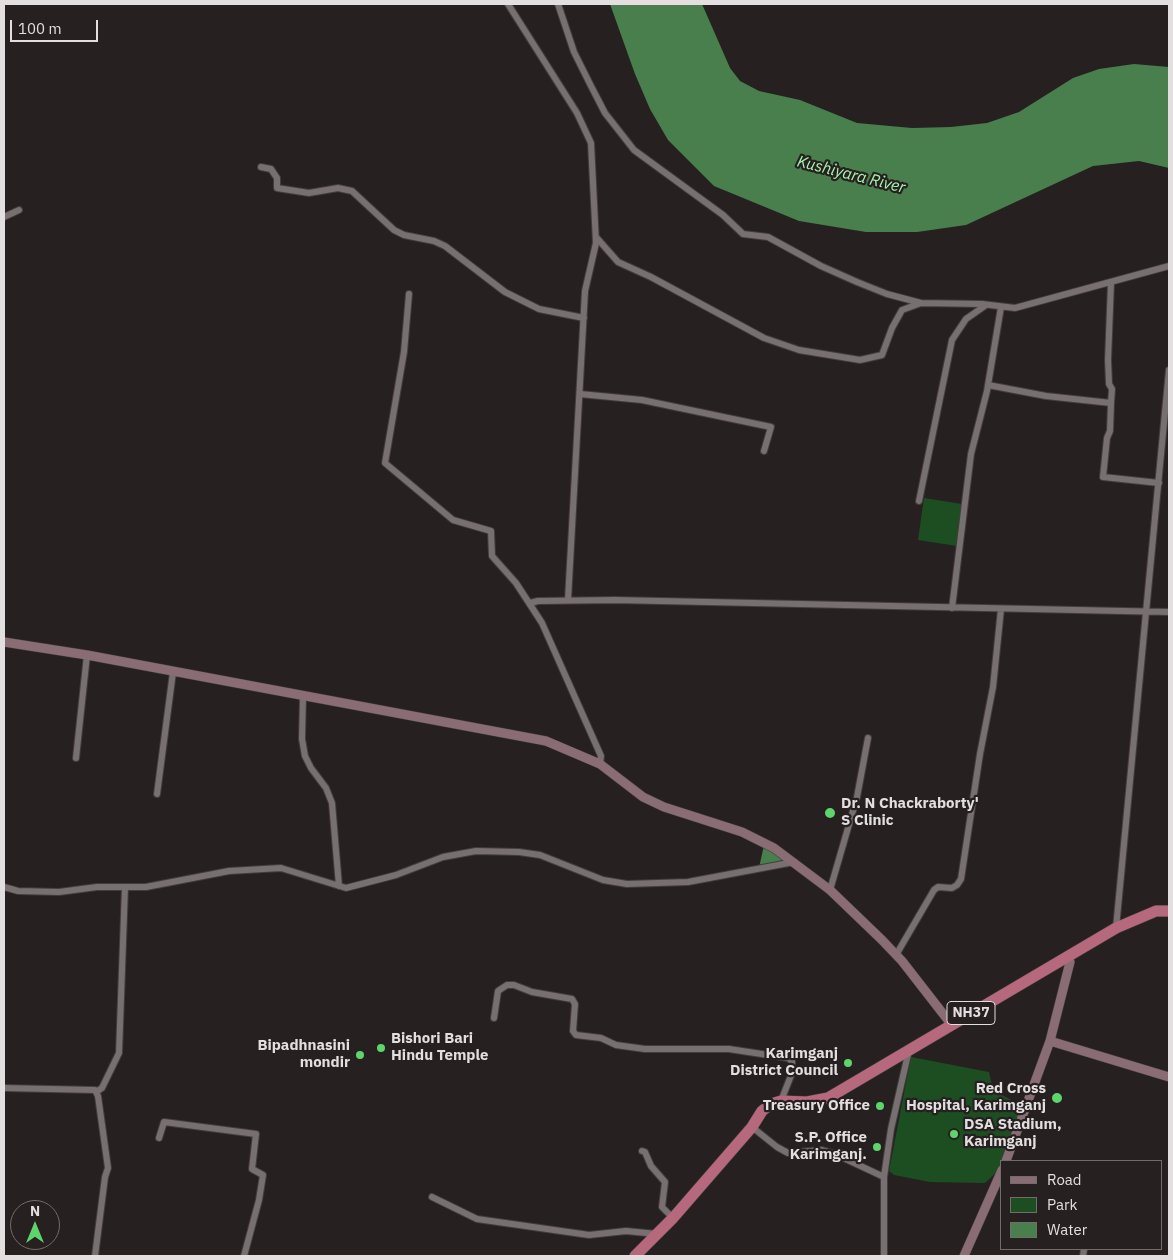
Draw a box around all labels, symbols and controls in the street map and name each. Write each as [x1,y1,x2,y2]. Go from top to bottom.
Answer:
scale bar [12,10,100,42]
text: 100 m [18,19,62,38]
water label: Kushiyara River [795,152,907,198]
place label: Dr. N Chackraborty' S Clinic [841,795,979,830]
marker: Dr. N Chackraborty' S Clinic [823,806,837,820]
road number: NH37 [947,1001,995,1024]
place label: Bishori Bari Hindu Temple [391,1030,488,1065]
place label: Bipadhnasini mondir [257,1037,350,1072]
marker: Bishori Bari Hindu Temple [375,1042,387,1054]
place label: Karimganj District Council [730,1045,838,1080]
marker: Bipadhnasini mondir [354,1049,366,1061]
marker: Karimganj District Council [842,1057,854,1069]
place label: Red Cross Hospital, Karimganj [906,1080,1046,1115]
marker: Red Cross Hospital, Karimganj [1050,1091,1064,1105]
place label: Treasury Office [763,1097,870,1115]
marker: Treasury Office [874,1100,886,1112]
place label: DSA Stadium, Karimganj [964,1116,1062,1151]
marker: DSA Stadium, Karimganj [948,1128,960,1140]
place label: S.P. Office Karimganj. [790,1129,867,1164]
marker: S.P. Office Karimganj. [871,1141,883,1153]
legend [1000,1160,1163,1250]
text: Road [1047,1170,1082,1189]
text: Park [1047,1195,1077,1214]
north arrow [10,1200,60,1250]
text: N [30,1202,40,1220]
text: Water [1047,1220,1087,1239]

